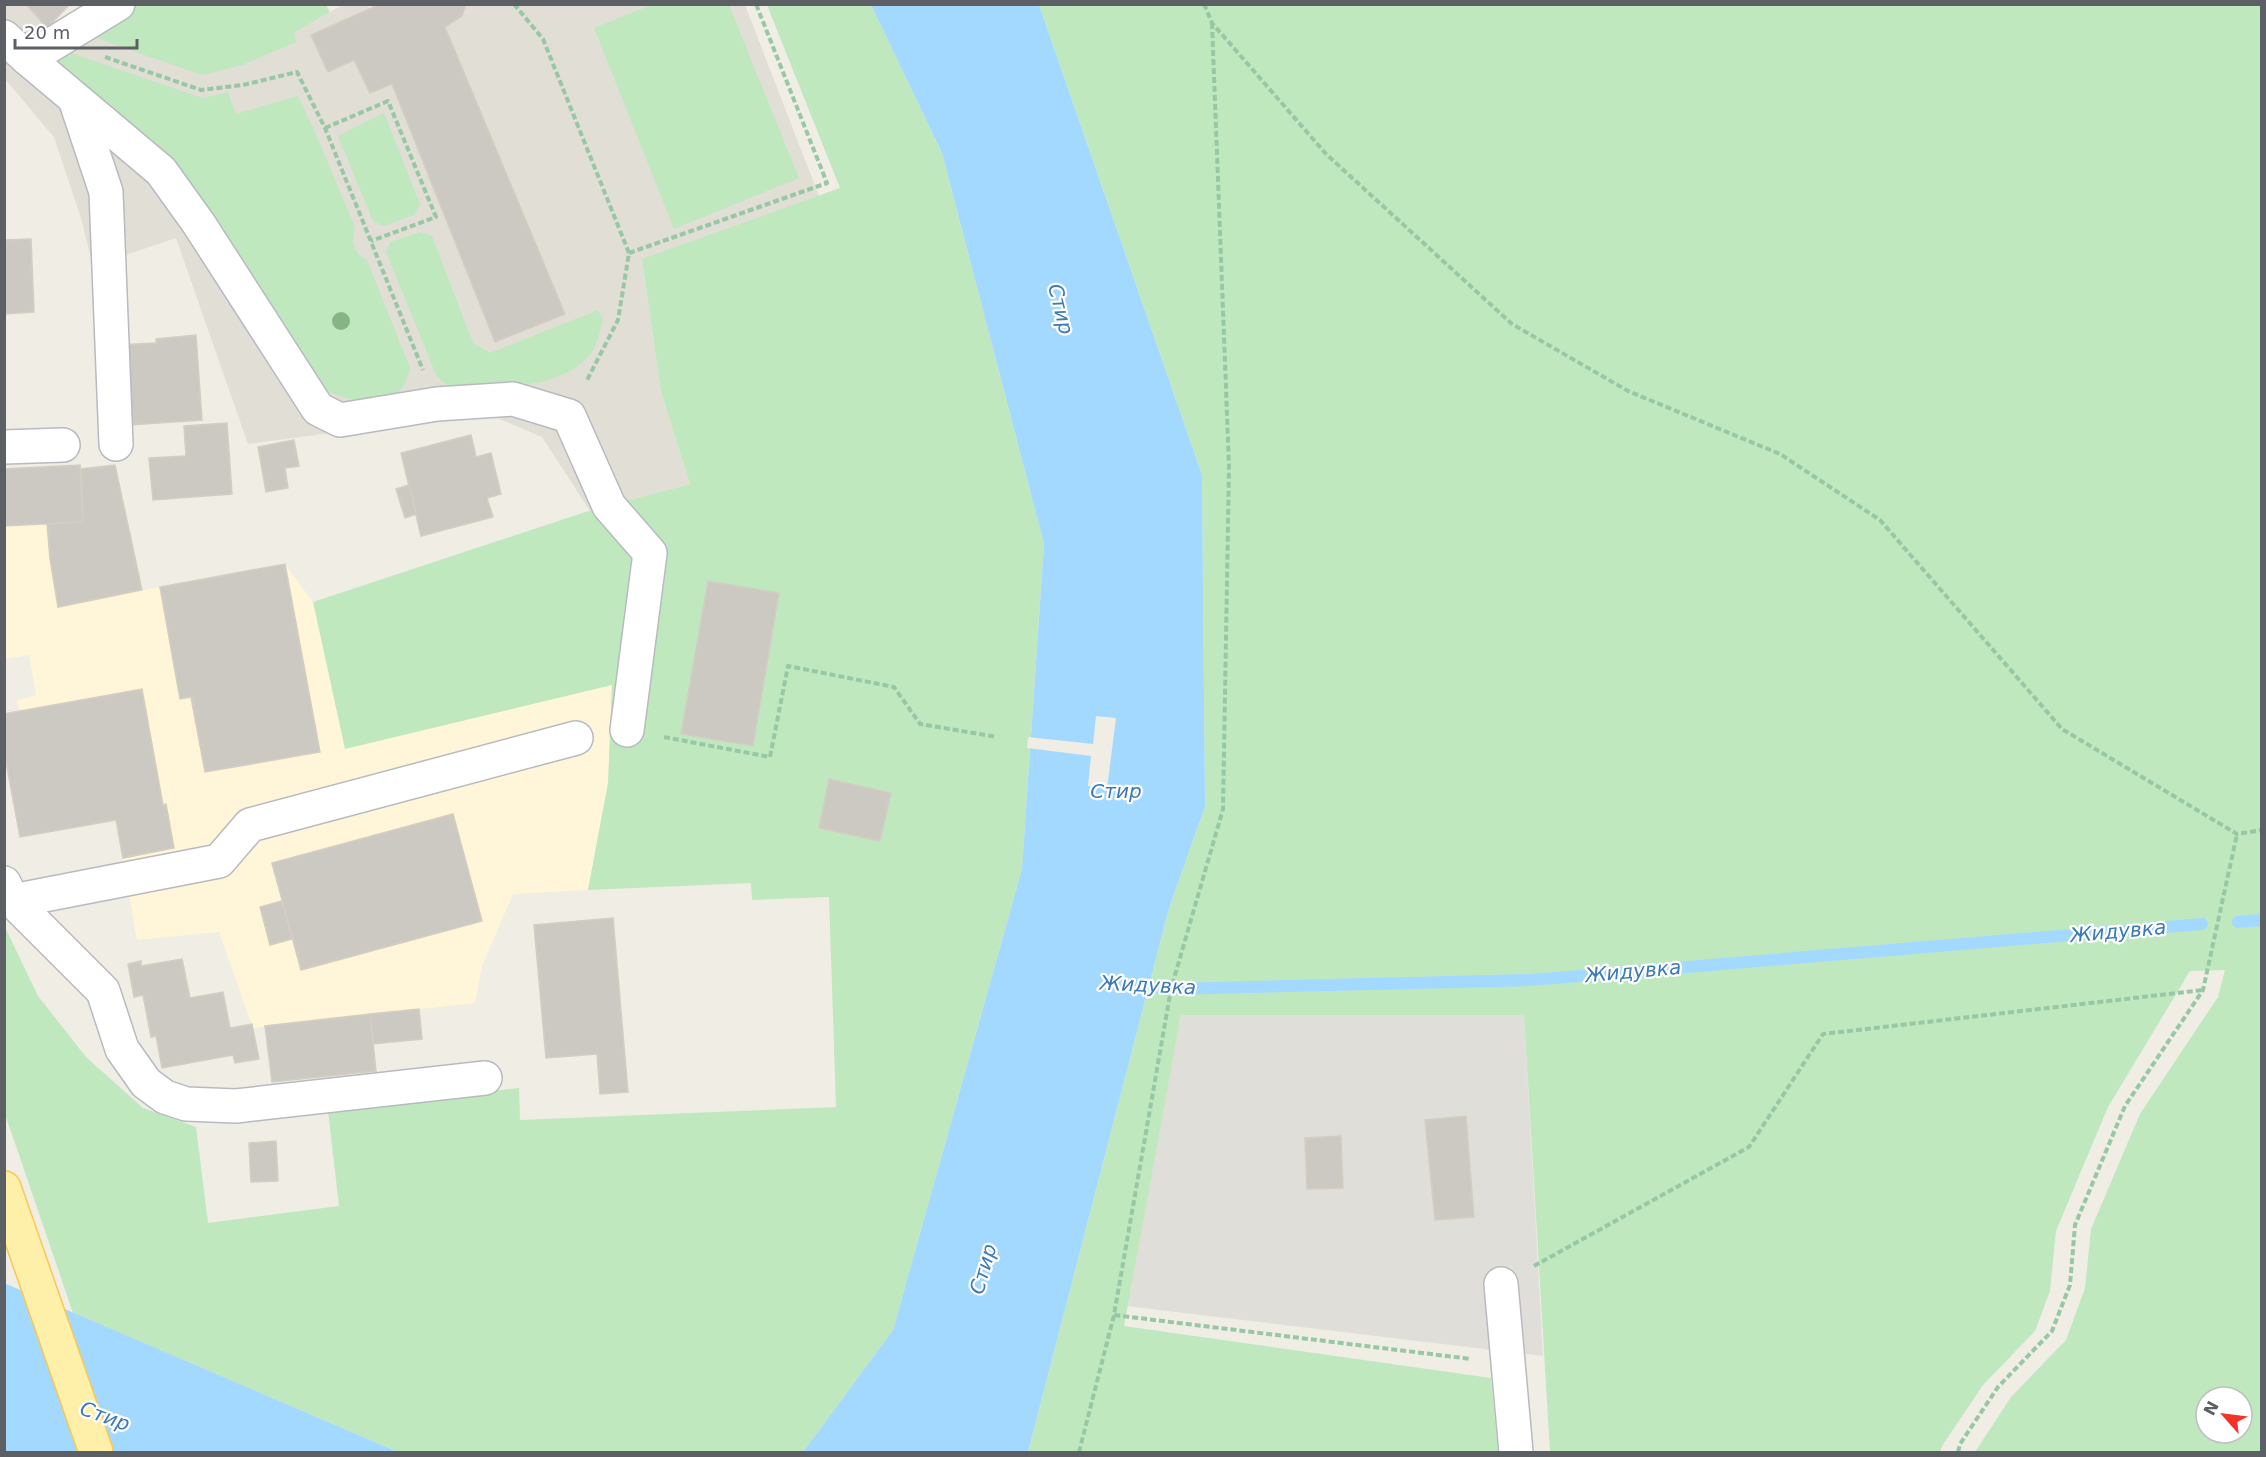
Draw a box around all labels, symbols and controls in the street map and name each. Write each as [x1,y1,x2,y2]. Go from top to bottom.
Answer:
scale bar [15,12,136,50]
text: 20 m [24,22,70,43]
water label: Стир [1043,281,1079,337]
water label: Стир [1090,779,1142,803]
water label: Жидувка [2067,915,2167,947]
water label: Жидувка [1582,955,1682,987]
water label: Жидувка [1097,970,1197,1000]
water label: Стир [964,1241,1002,1297]
north arrow [2194,1385,2254,1445]
water label: Стир [77,1396,133,1436]
text: N [2200,1398,2223,1419]

